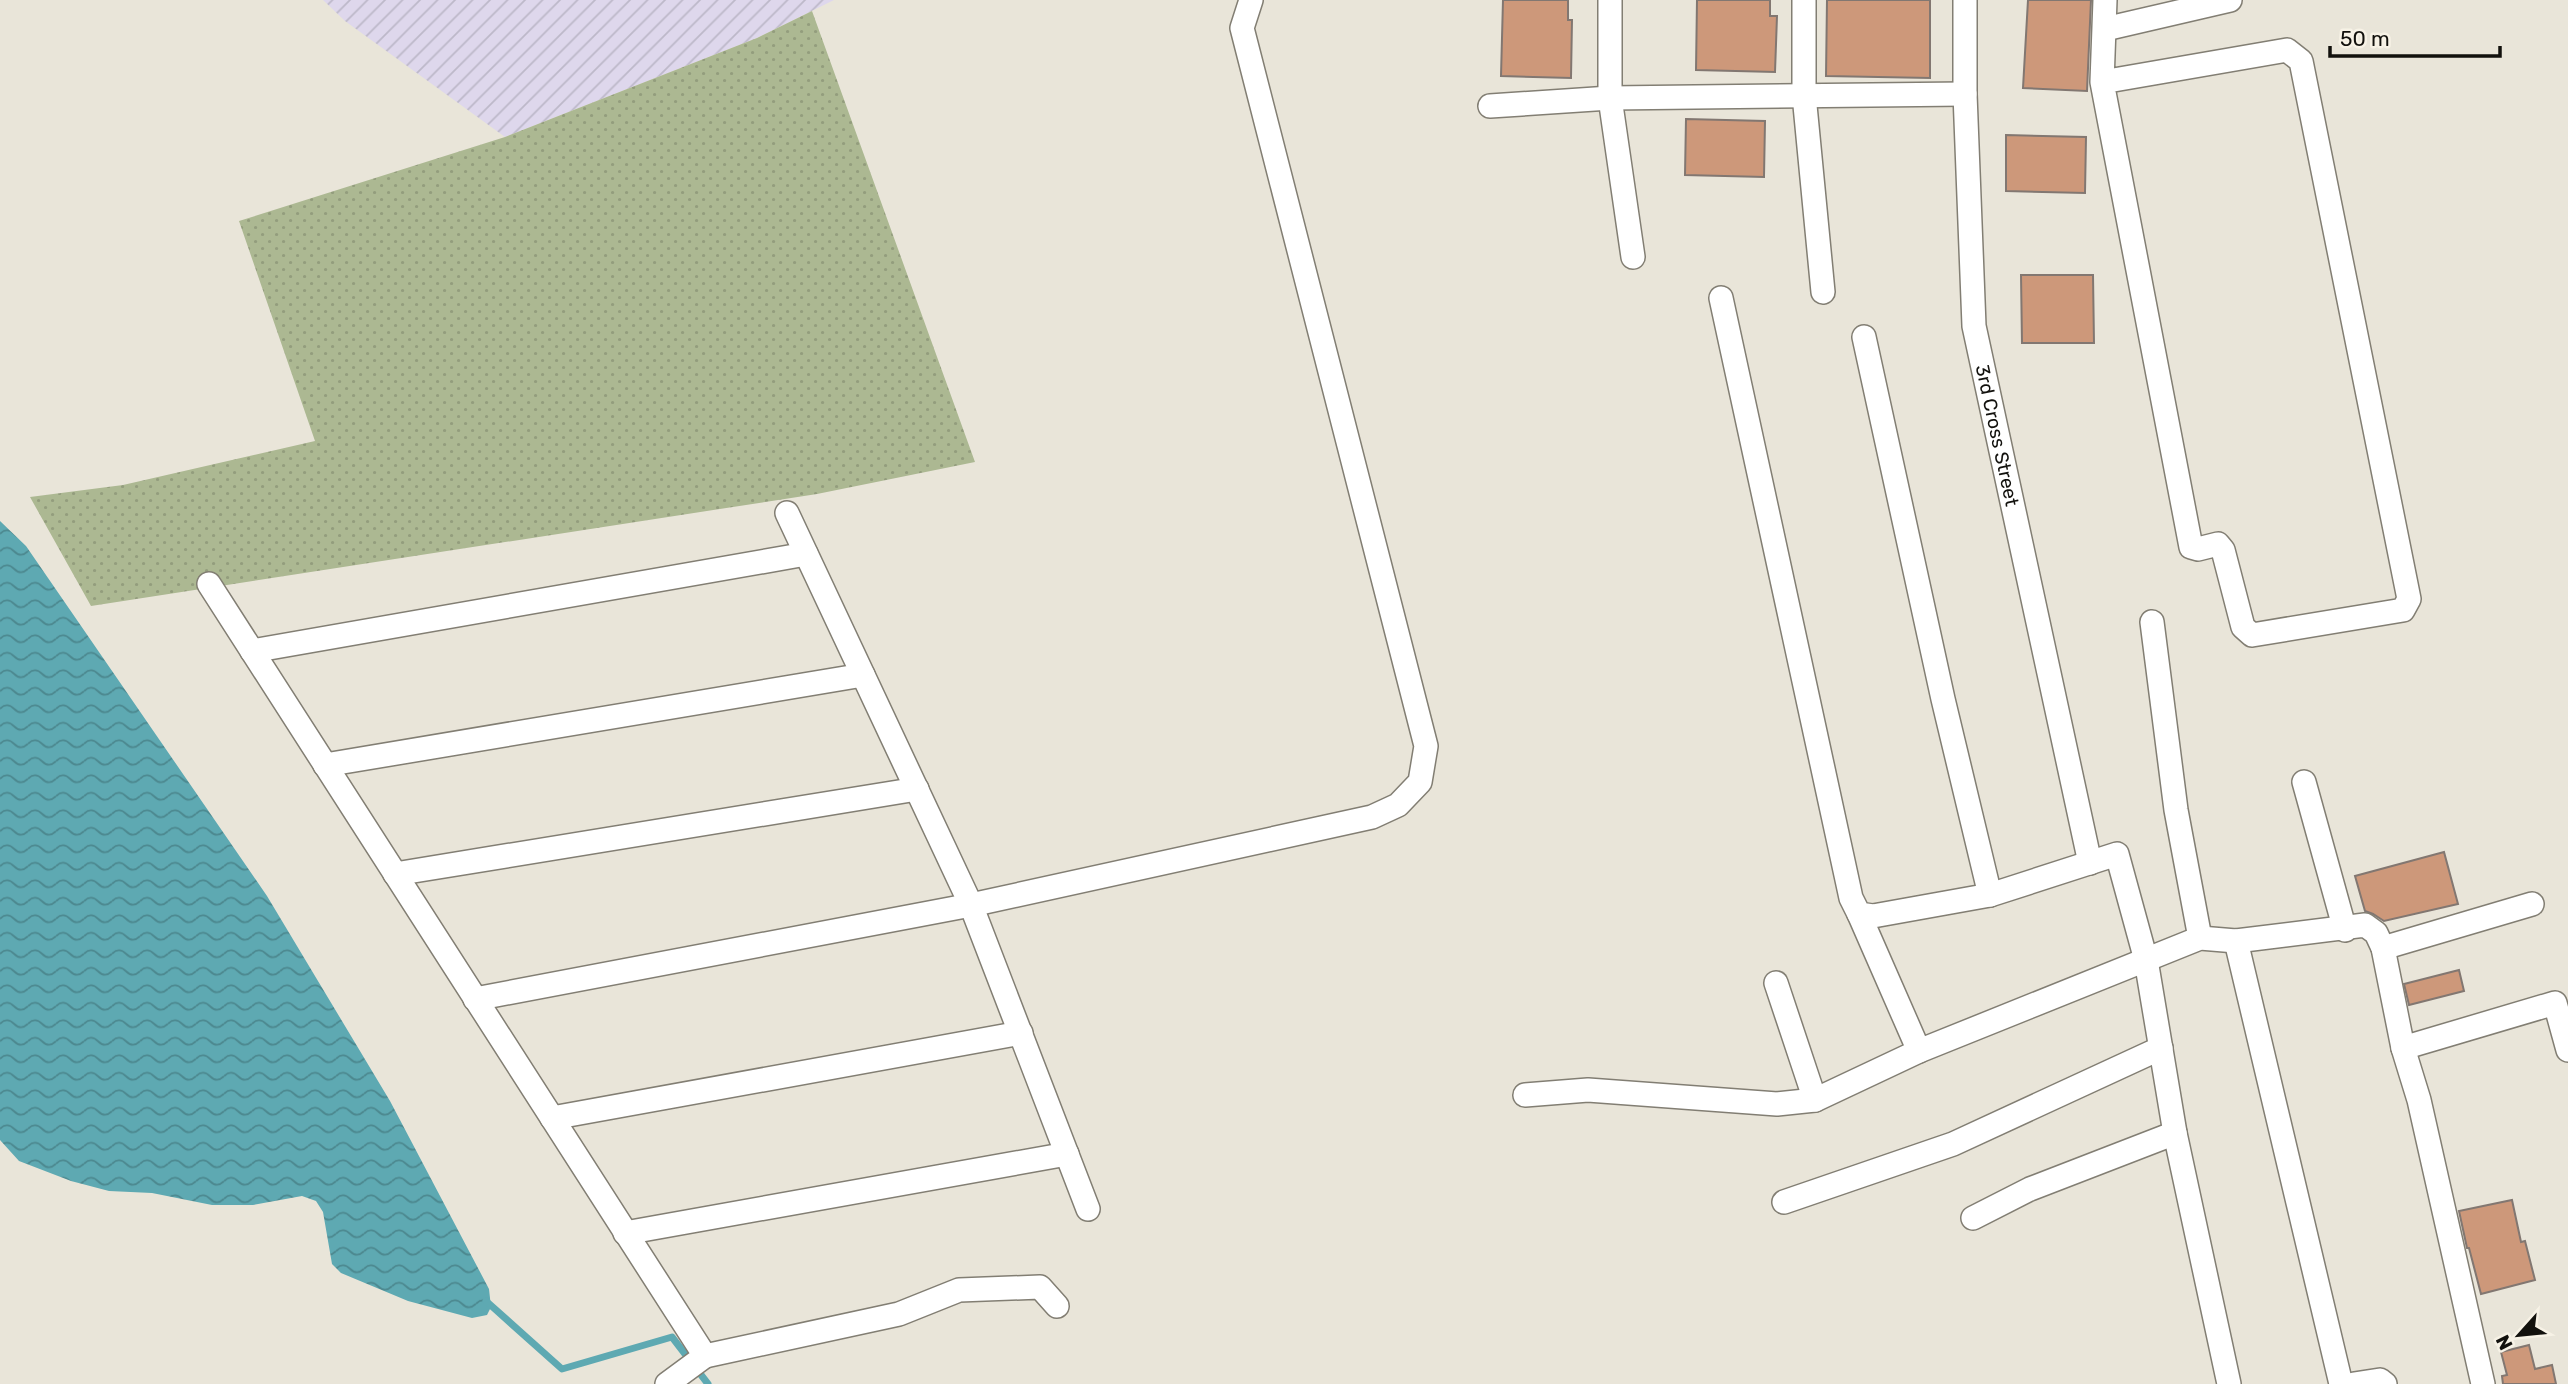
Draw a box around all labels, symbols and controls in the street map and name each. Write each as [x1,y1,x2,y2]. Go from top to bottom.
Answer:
scale bar [2330,14,2500,58]
text: 50 m [2340,26,2390,51]
street label: 3rd Cross Street [1971,362,2024,509]
north arrow [2484,1300,2554,1370]
text: N [2491,1331,2518,1354]

